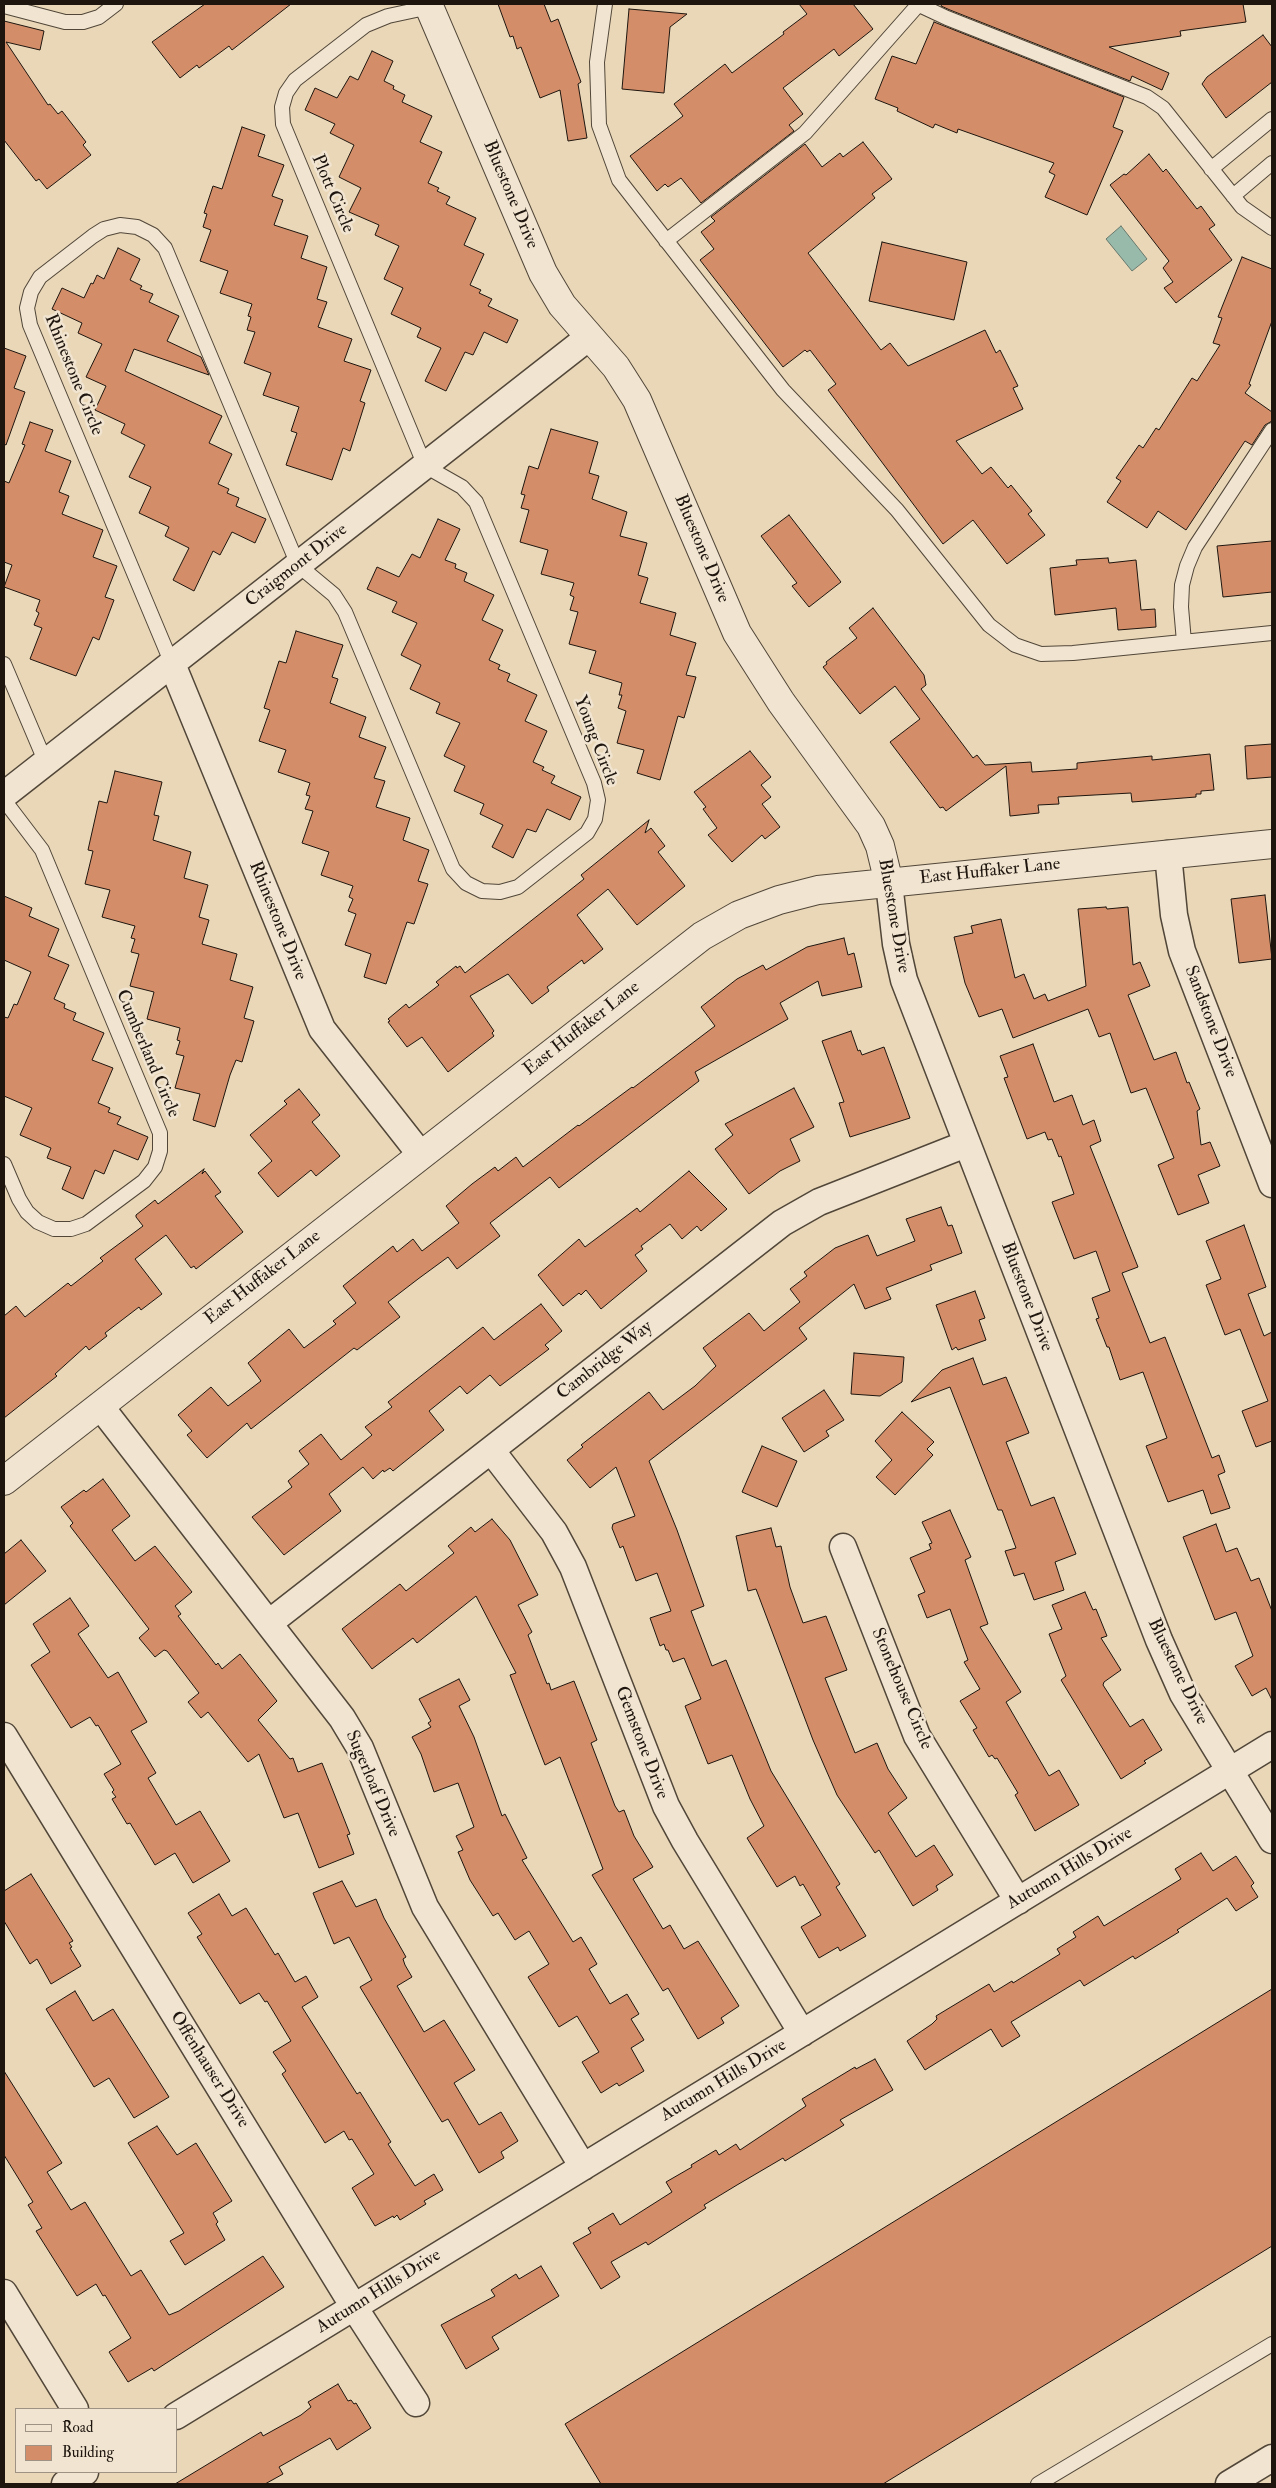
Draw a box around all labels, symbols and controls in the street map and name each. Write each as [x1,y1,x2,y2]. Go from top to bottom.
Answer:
street label: Bluestone Drive [477,138,543,252]
street label: Plott Circle [306,152,358,236]
street label: Rhinestone Circle [39,311,107,439]
street label: Bluestone Drive [668,492,734,606]
street label: Craigmont Drive [242,520,352,612]
street label: Young Circle [568,693,622,789]
street label: East Huffaker Lane [919,854,1061,890]
street label: Bluestone Drive [872,857,914,975]
street label: Rhinestone Drive [243,858,311,984]
street label: Sandstone Drive [1179,963,1241,1081]
street label: East Huffaker Lane [520,977,644,1081]
street label: Cumberland Circle [110,987,184,1121]
street label: East Huffaker Lane [201,1226,325,1330]
street label: Bluestone Drive [995,1239,1057,1355]
street label: Cambridge Way [553,1317,657,1405]
street label: Bluestone Drive [1142,1615,1212,1729]
street label: Stonehouse Circle [866,1625,936,1753]
street label: Gemstone Drive [610,1684,672,1802]
street label: Sugerloaf Drive [340,1727,404,1841]
street label: Autumn Hills Drive [1003,1823,1137,1915]
street label: Offenhauser Drive [165,2008,253,2132]
street label: Autumn Hills Drive [657,2035,791,2127]
street label: Autumn Hills Drive [313,2245,445,2339]
legend [15,2408,178,2473]
text: Road [62,2418,93,2437]
text: Building [62,2443,114,2462]

